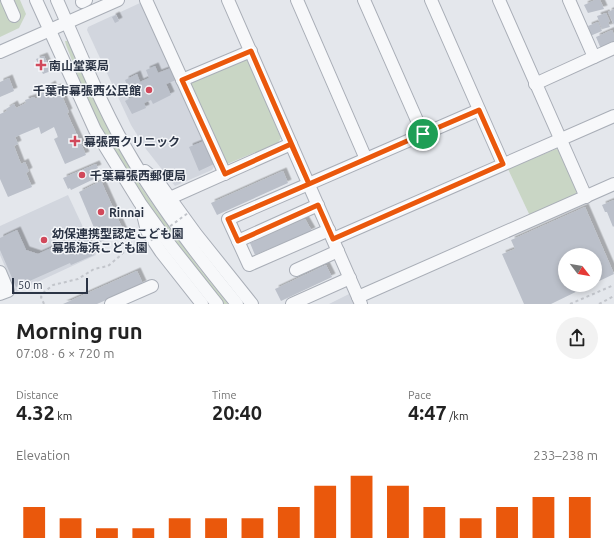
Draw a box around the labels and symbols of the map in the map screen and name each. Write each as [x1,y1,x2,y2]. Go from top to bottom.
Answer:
place label: 南山堂薬局 [49,59,109,72]
marker: 南山堂薬局 [36,60,46,70]
place label: 千葉市幕張西公民館 [33,84,141,97]
marker: 千葉市幕張西公民館 [144,85,154,95]
pin [406,117,440,151]
marker: 幕張西クリニック [69,135,81,147]
place label: 幕張西クリニック [84,135,180,148]
place label: 千葉幕張西郵便局 [90,169,186,182]
marker: 千葉幕張西郵便局 [77,170,87,180]
place label: Rinnai [109,206,144,219]
marker: Rinnai [96,207,106,217]
place label: 幼保連携型認定こども園 幕張海浜こども園 [52,227,184,254]
marker: 幼保連携型認定こども園 幕張海浜こども園 [39,235,49,245]
north arrow [558,248,602,292]
scale bar [12,276,88,295]

